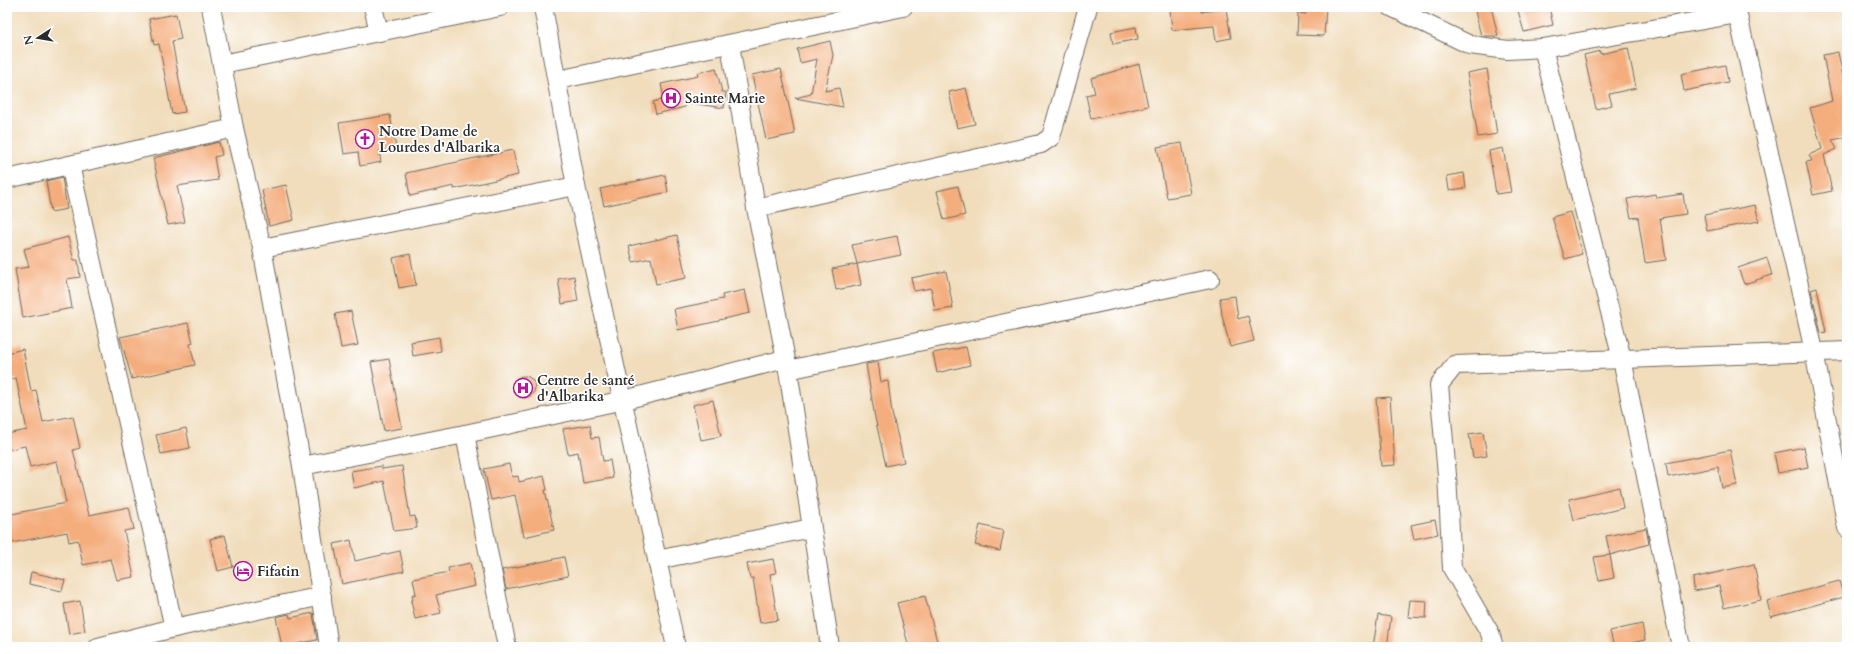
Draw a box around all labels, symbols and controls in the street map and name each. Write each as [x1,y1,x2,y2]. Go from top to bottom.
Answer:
north arrow [18,18,58,58]
text: N [20,33,37,46]
hospital icon: Sainte Marie [660,87,682,109]
place label: Sainte Marie [685,89,766,108]
place label: Notre Dame de Lourdes d'Albarika [379,122,500,157]
church icon: Notre Dame de Lourdes d'Albarika [354,128,376,150]
place label: Centre de santé d'Albarika [537,371,635,406]
hospital icon: Centre de santé d'Albarika [512,377,534,399]
hotel icon: Fifatin [232,560,254,582]
place label: Fifatin [257,562,299,581]

